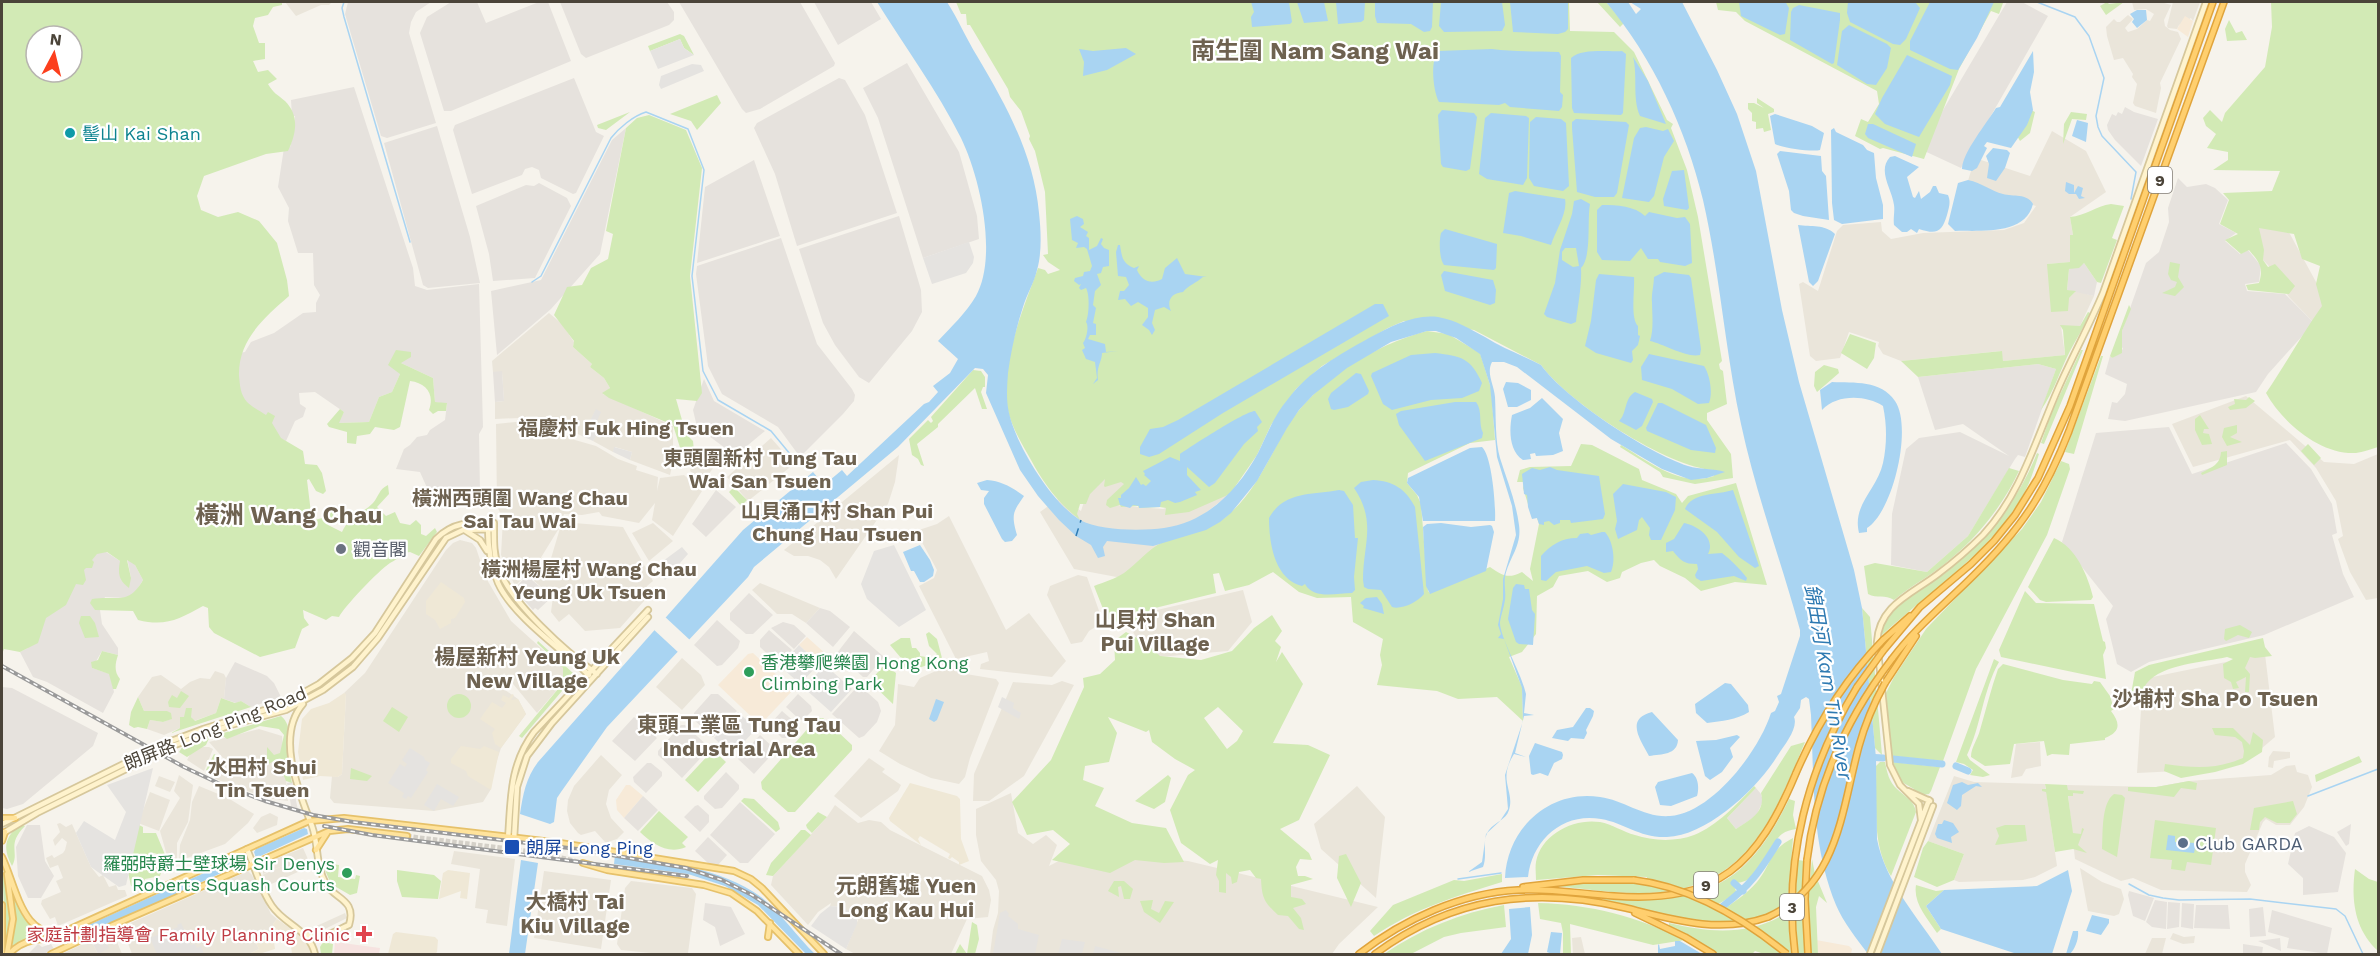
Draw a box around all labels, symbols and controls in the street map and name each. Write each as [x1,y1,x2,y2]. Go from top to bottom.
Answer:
north arrow [24,24,84,84]
text: N [49,29,63,50]
district label: 南生圍 Nam Sang Wai [1191,37,1439,65]
place label: 髻山 Kai Shan [82,123,201,144]
marker: 髻山 Kai Shan [63,126,77,140]
road number: 9 [2148,167,2172,193]
district label: 福慶村 Fuk Hing Tsuen [518,416,734,440]
district label: 東頭圍新村 Tung Tau Wai San Tsuen [663,446,857,493]
district label: 橫洲西頭圍 Wang Chau Sai Tau Wai [412,486,628,533]
district label: 山貝涌口村 Shan Pui Chung Hau Tsuen [741,499,933,546]
district label: 橫洲 Wang Chau [196,501,382,529]
place label: 觀音閣 [353,539,407,560]
marker: 觀音閣 [334,542,348,556]
district label: 橫洲楊屋村 Wang Chau Yeung Uk Tsuen [481,557,697,604]
water label: 錦田河 Kam Tin River [1800,582,1858,783]
district label: 山貝村 Shan Pui Village [1095,607,1215,656]
district label: 楊屋新村 Yeung Uk New Village [434,644,621,693]
place label: 香港攀爬樂園 Hong Kong Climbing Park [761,652,969,694]
marker: 香港攀爬樂園 Hong Kong Climbing Park [742,665,756,679]
street label: 朗屏路 Long Ping Road [121,682,309,774]
district label: 沙埔村 Sha Po Tsuen [2112,686,2318,711]
district label: 東頭工業區 Tung Tau Industrial Area [637,712,841,761]
district label: 水田村 Shui Tin Tsuen [207,755,317,802]
place label: Club GARDA [2195,833,2303,854]
marker: Club GARDA [2176,836,2190,850]
place label: 朗屏 Long Ping [526,837,653,858]
marker: 朗屏 Long Ping [503,838,521,856]
place label: 羅弼時爵士壁球場 Sir Denys Roberts Squash Courts [103,853,335,895]
marker: 羅弼時爵士壁球場 Sir Denys Roberts Squash Courts [340,866,354,880]
road number: 9 [1694,872,1718,898]
district label: 元朗舊墟 Yuen Long Kau Hui [836,873,976,922]
district label: 大橋村 Tai Kiu Village [520,889,630,938]
road number: 3 [1780,894,1804,920]
place label: 家庭計劃指導會 Family Planning Clinic [26,924,350,945]
marker: 家庭計劃指導會 Family Planning Clinic [355,925,373,943]

